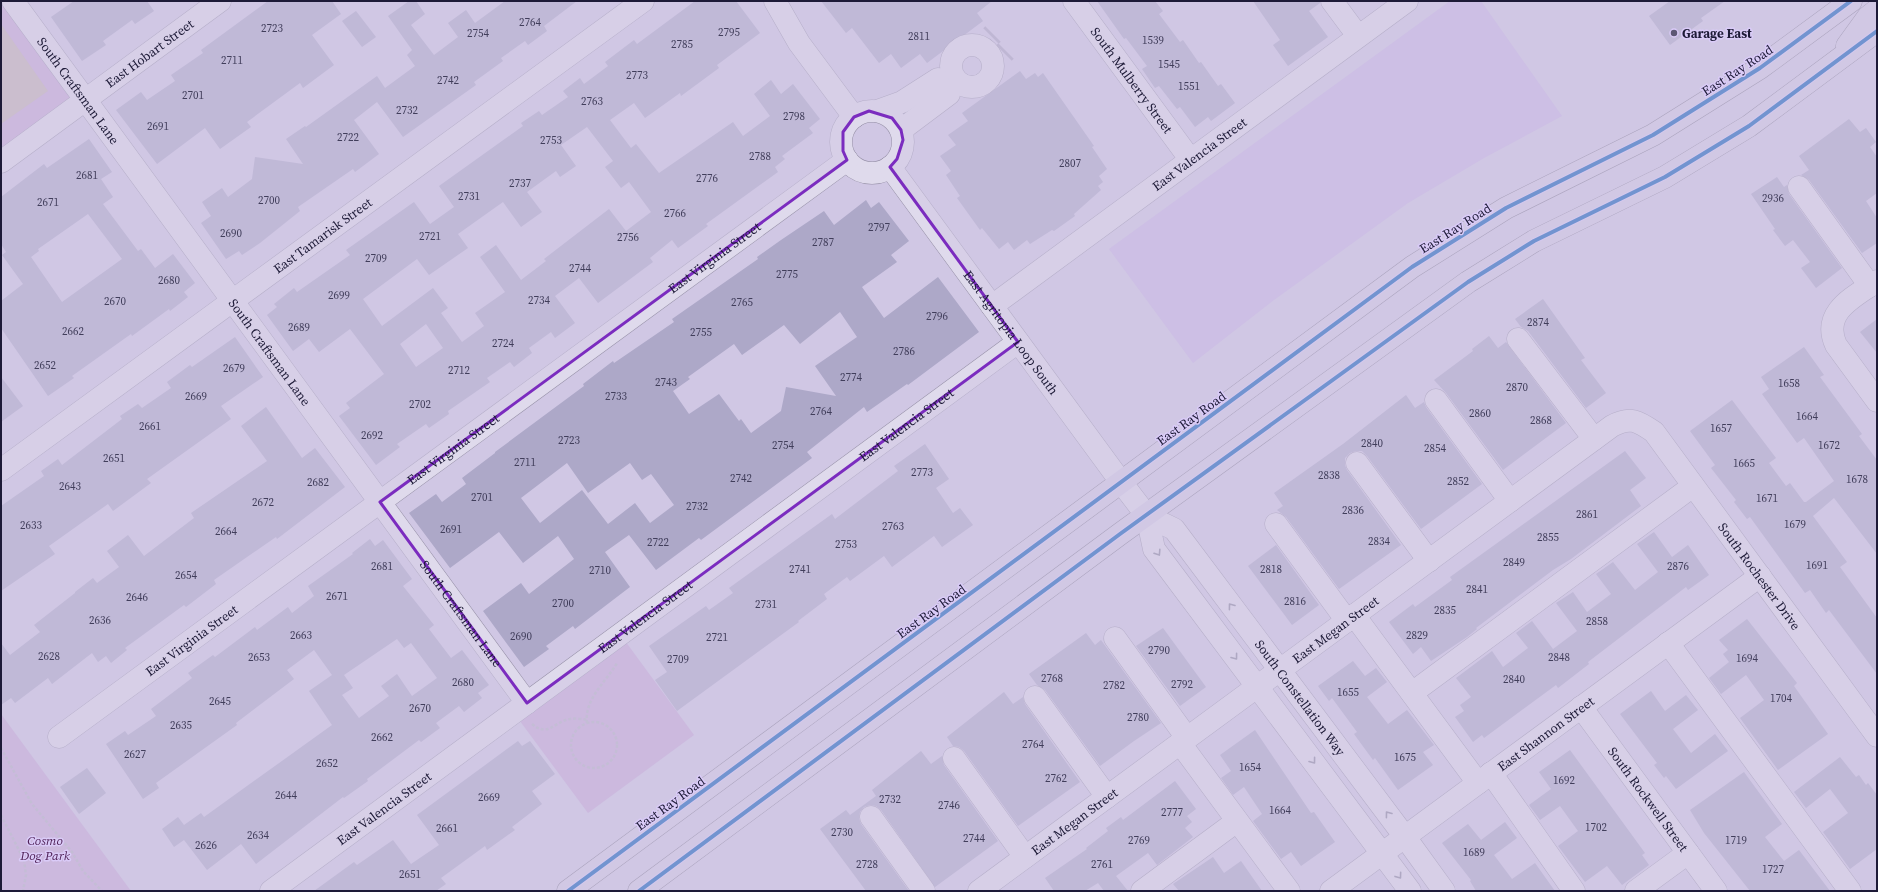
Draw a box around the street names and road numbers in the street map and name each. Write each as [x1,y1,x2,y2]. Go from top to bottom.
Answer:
street label: East Hobart Street [102,15,198,91]
street label: South Mulberry Street [1087,24,1177,137]
street label: South Craftsman Lane [33,34,123,148]
street label: East Ray Road [1698,41,1777,100]
street label: East Valencia Street [1149,113,1251,195]
street label: East Tamarisk Street [270,194,376,277]
street label: East Ray Road [1416,199,1495,257]
street label: East Virginia Street [665,218,765,297]
street label: East Agritopia Loop South [960,267,1062,398]
street label: South Craftsman Lane [225,295,315,409]
street label: East Valencia Street [856,384,958,465]
street label: East Ray Road [1153,387,1230,449]
street label: East Virginia Street [404,409,503,489]
street label: South Rochester Drive [1714,519,1804,634]
street label: South Craftsman Lane [416,557,506,671]
street label: East Valencia Street [594,576,696,657]
street label: East Ray Road [893,580,970,642]
street label: East Megan Street [1289,592,1383,667]
street label: East Virginia Street [142,601,242,680]
street label: South Constellation Way [1251,636,1349,759]
street label: East Shannon Street [1494,692,1598,775]
street label: South Rockwell Street [1604,743,1693,856]
street label: East Valencia Street [333,768,435,849]
street label: East Ray Road [632,772,709,834]
street label: East Megan Street [1028,784,1122,859]

